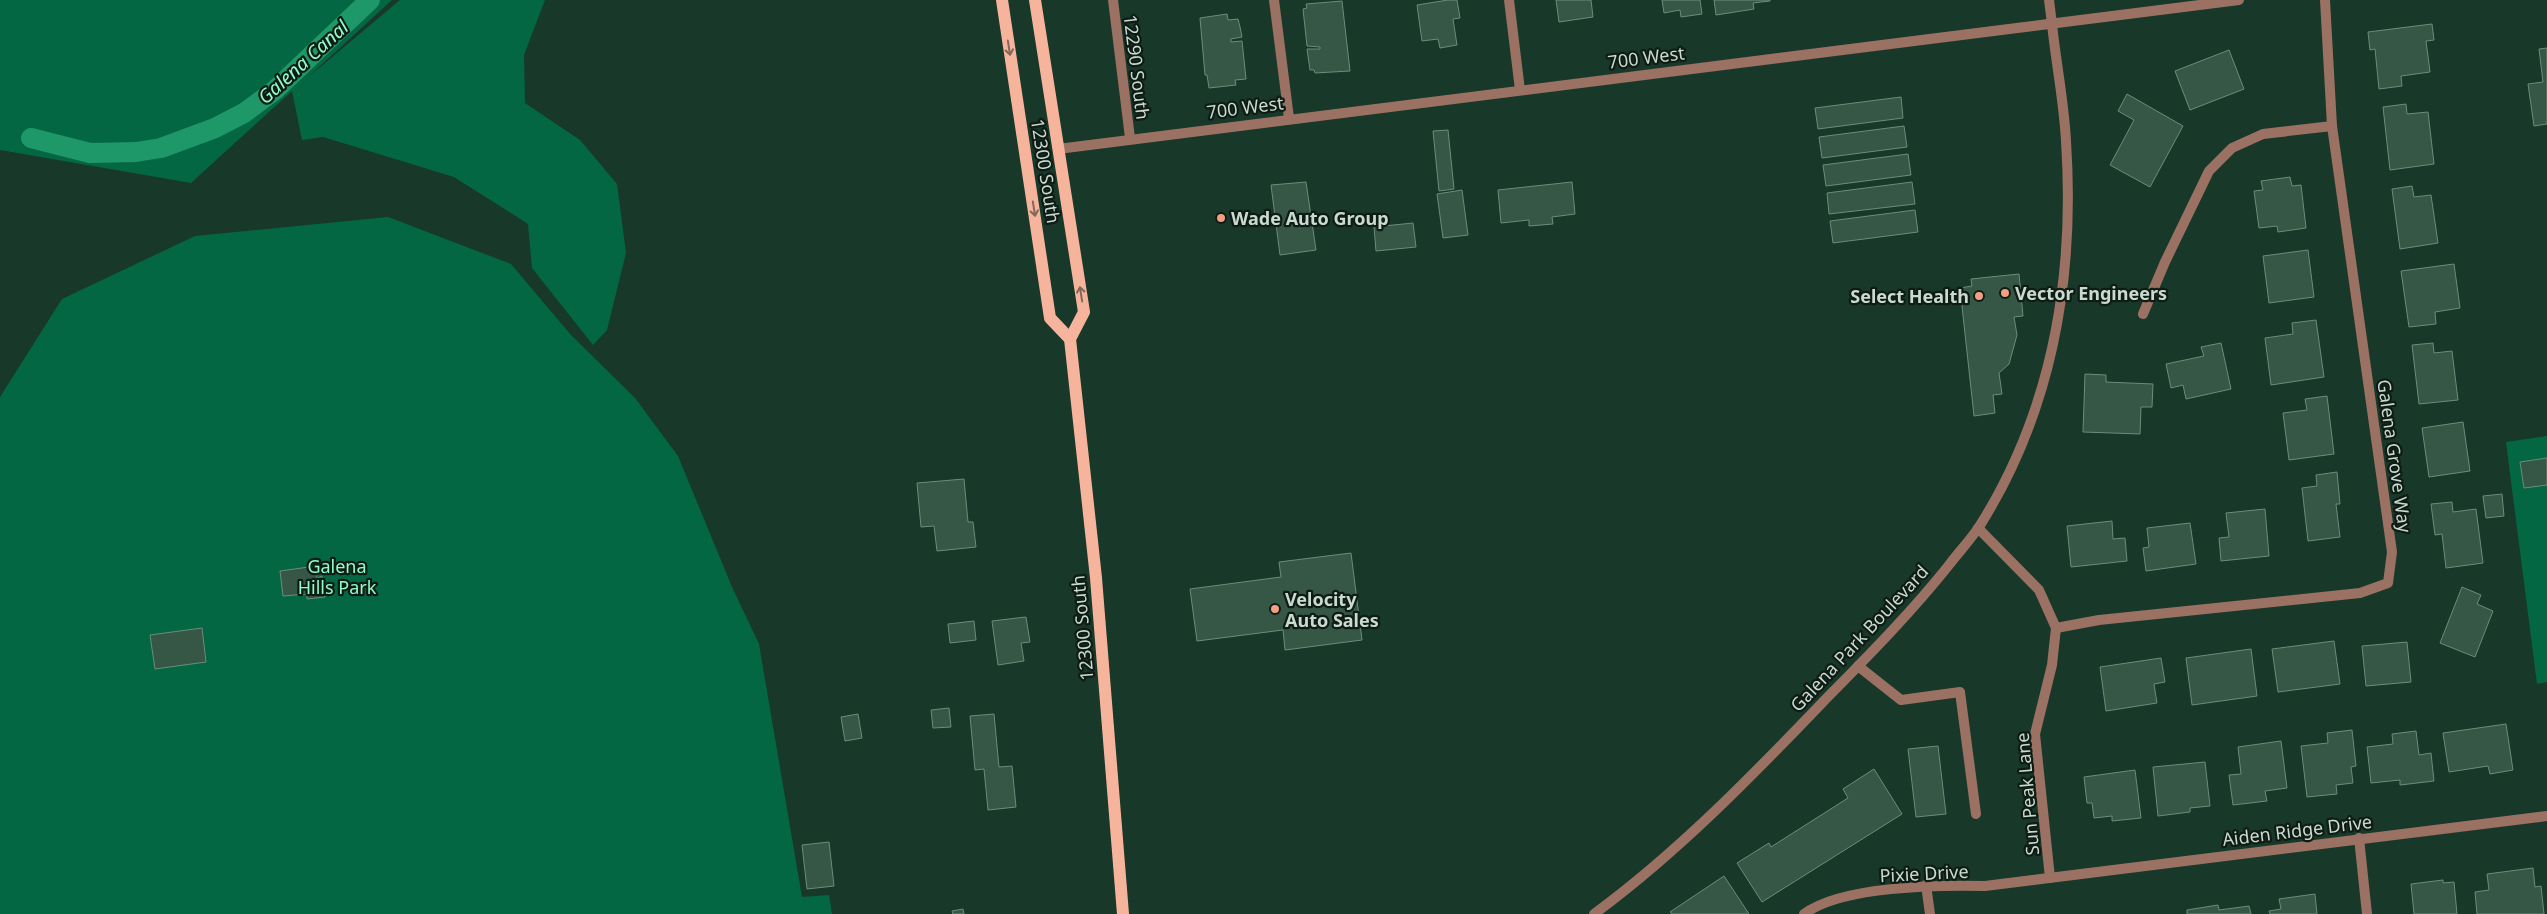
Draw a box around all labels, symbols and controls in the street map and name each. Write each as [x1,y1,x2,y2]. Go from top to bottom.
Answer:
street label: 12290 South [1119,13,1155,121]
water label: Galena Canal [252,14,355,110]
one-way arrow [1005,40,1015,56]
street label: 700 West [1606,40,1686,74]
street label: 700 West [1205,90,1285,124]
street label: 12300 South [1026,117,1066,225]
one-way arrow [1029,201,1039,217]
place label: Wade Auto Group [1231,206,1389,230]
marker: Wade Auto Group [1215,212,1227,224]
place label: Vector Engineers [2015,281,2167,305]
place label: Select Health [1850,284,1969,308]
one-way arrow [1075,286,1085,302]
marker: Vector Engineers [1999,287,2011,299]
marker: Select Health [1973,290,1985,302]
street label: Galena Grove Way [2372,378,2418,535]
park label: Galena Hills Park [298,554,377,599]
street label: Galena Park Boulevard [1785,560,1933,716]
street label: 12300 South [1065,574,1099,682]
place label: Velocity Auto Sales [1285,587,1379,632]
marker: Velocity Auto Sales [1269,603,1281,615]
street label: Sun Peak Lane [2010,732,2044,856]
street label: Aiden Ridge Drive [2221,809,2373,851]
street label: Pixie Drive [1879,859,1969,887]

